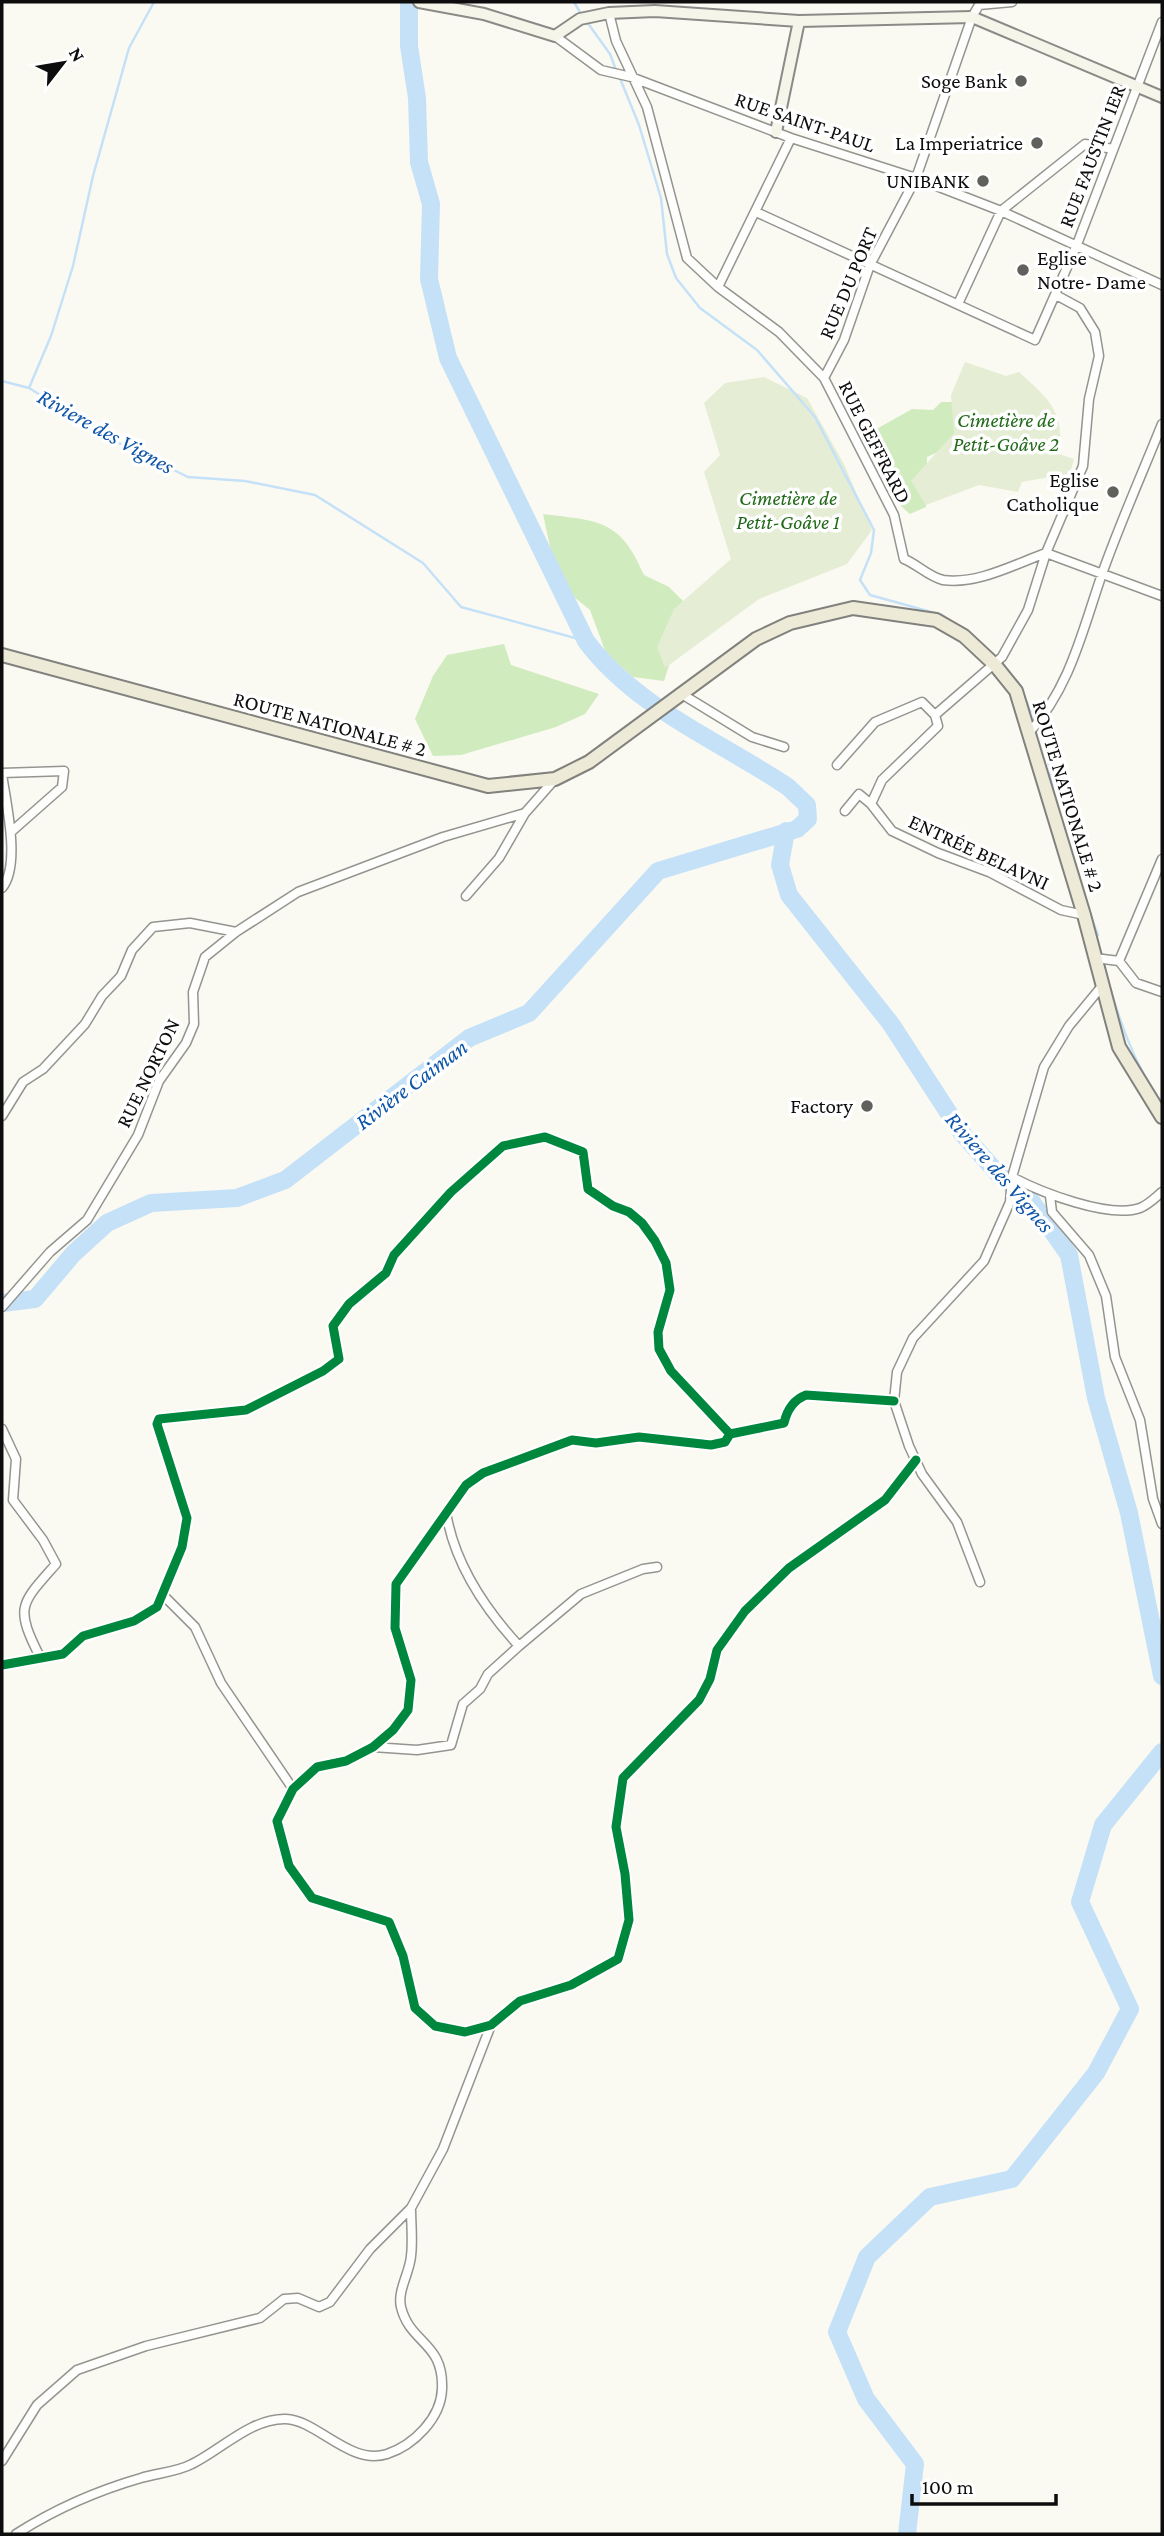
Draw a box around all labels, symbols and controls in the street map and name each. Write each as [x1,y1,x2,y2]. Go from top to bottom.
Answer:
north arrow [28,28,98,98]
text: N [65,44,90,66]
place label: Soge Bank [921,69,1007,93]
marker: Soge Bank [1013,73,1029,89]
street label: RUE FAUSTIN 1ER [1054,81,1130,231]
street label: RUE SAINT-PAUL [732,87,879,157]
place label: La Imperiatrice [895,131,1023,155]
marker: La Imperiatrice [1029,135,1045,151]
place label: UNIBANK [886,169,970,193]
marker: UNIBANK [975,173,991,189]
street label: RUE DU PORT [814,223,883,342]
place label: Eglise Notre- Dame [1037,246,1146,294]
marker: Eglise Notre- Dame [1015,262,1031,278]
street label: RUE GEFFRARD [834,377,916,507]
water label: Riviere des Vignes [33,383,179,480]
park label: Cimetière de Petit-Goâve 2 [953,408,1059,456]
place label: Eglise Catholique [1006,468,1099,516]
marker: Eglise Catholique [1105,484,1121,500]
park label: Cimetière de Petit-Goâve 1 [736,486,840,534]
street label: ROUTE NATIONALE # 2 [231,687,429,761]
street label: ROUTE NATIONALE # 2 [1027,697,1109,895]
street label: ENTRÉE BELAVNI [905,809,1053,895]
street label: RUE NORTON [111,1015,185,1131]
water label: Rivière Caiman [350,1033,472,1135]
place label: Factory [790,1094,853,1118]
marker: Factory [859,1098,875,1114]
water label: Riviere des Vignes [940,1106,1060,1238]
scale bar [912,2462,1056,2506]
text: 100 m [922,2475,974,2499]

